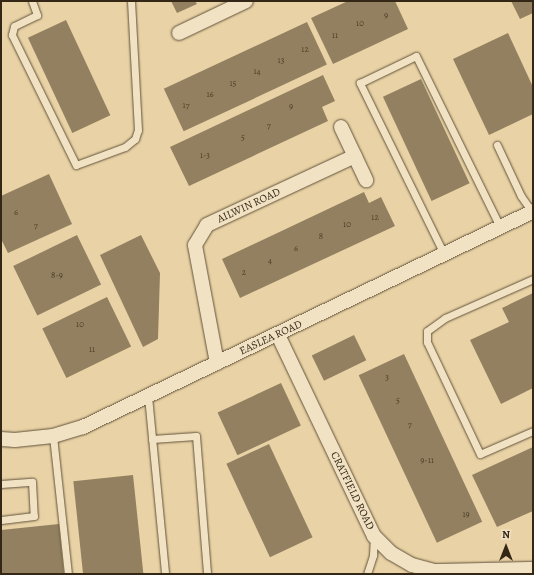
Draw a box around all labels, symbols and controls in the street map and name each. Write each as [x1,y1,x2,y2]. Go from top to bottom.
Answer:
house number: 9 [384,10,388,20]
house number: 10 [356,18,364,28]
house number: 11 [332,30,338,40]
house number: 12 [301,44,309,54]
house number: 13 [278,55,284,65]
house number: 14 [253,66,261,76]
house number: 15 [230,78,236,88]
house number: 16 [206,89,214,99]
house number: 17 [183,100,189,110]
house number: 9 [289,101,293,111]
house number: 7 [267,120,271,130]
house number: 5 [241,132,245,142]
house number: 1-3 [200,150,210,160]
street label: AILWIN ROAD [215,186,283,226]
house number: 6 [14,207,18,217]
house number: 12 [371,212,379,222]
house number: 10 [343,219,351,229]
house number: 7 [34,220,38,230]
house number: 8 [319,231,323,241]
house number: 6 [294,243,298,253]
house number: 4 [268,255,272,265]
house number: 2 [242,267,246,277]
house number: 8-9 [51,270,63,280]
street label: EASLEA ROAD [238,318,304,358]
house number: 10 [76,319,84,329]
house number: 11 [89,344,95,354]
house number: 3 [385,372,389,382]
house number: 5 [396,395,400,405]
house number: 7 [408,419,412,429]
street label: CRATFIELD ROAD [327,450,377,532]
house number: 9-11 [420,455,434,465]
house number: 19 [462,509,470,519]
north arrow [486,527,526,567]
text: N [502,527,510,542]

